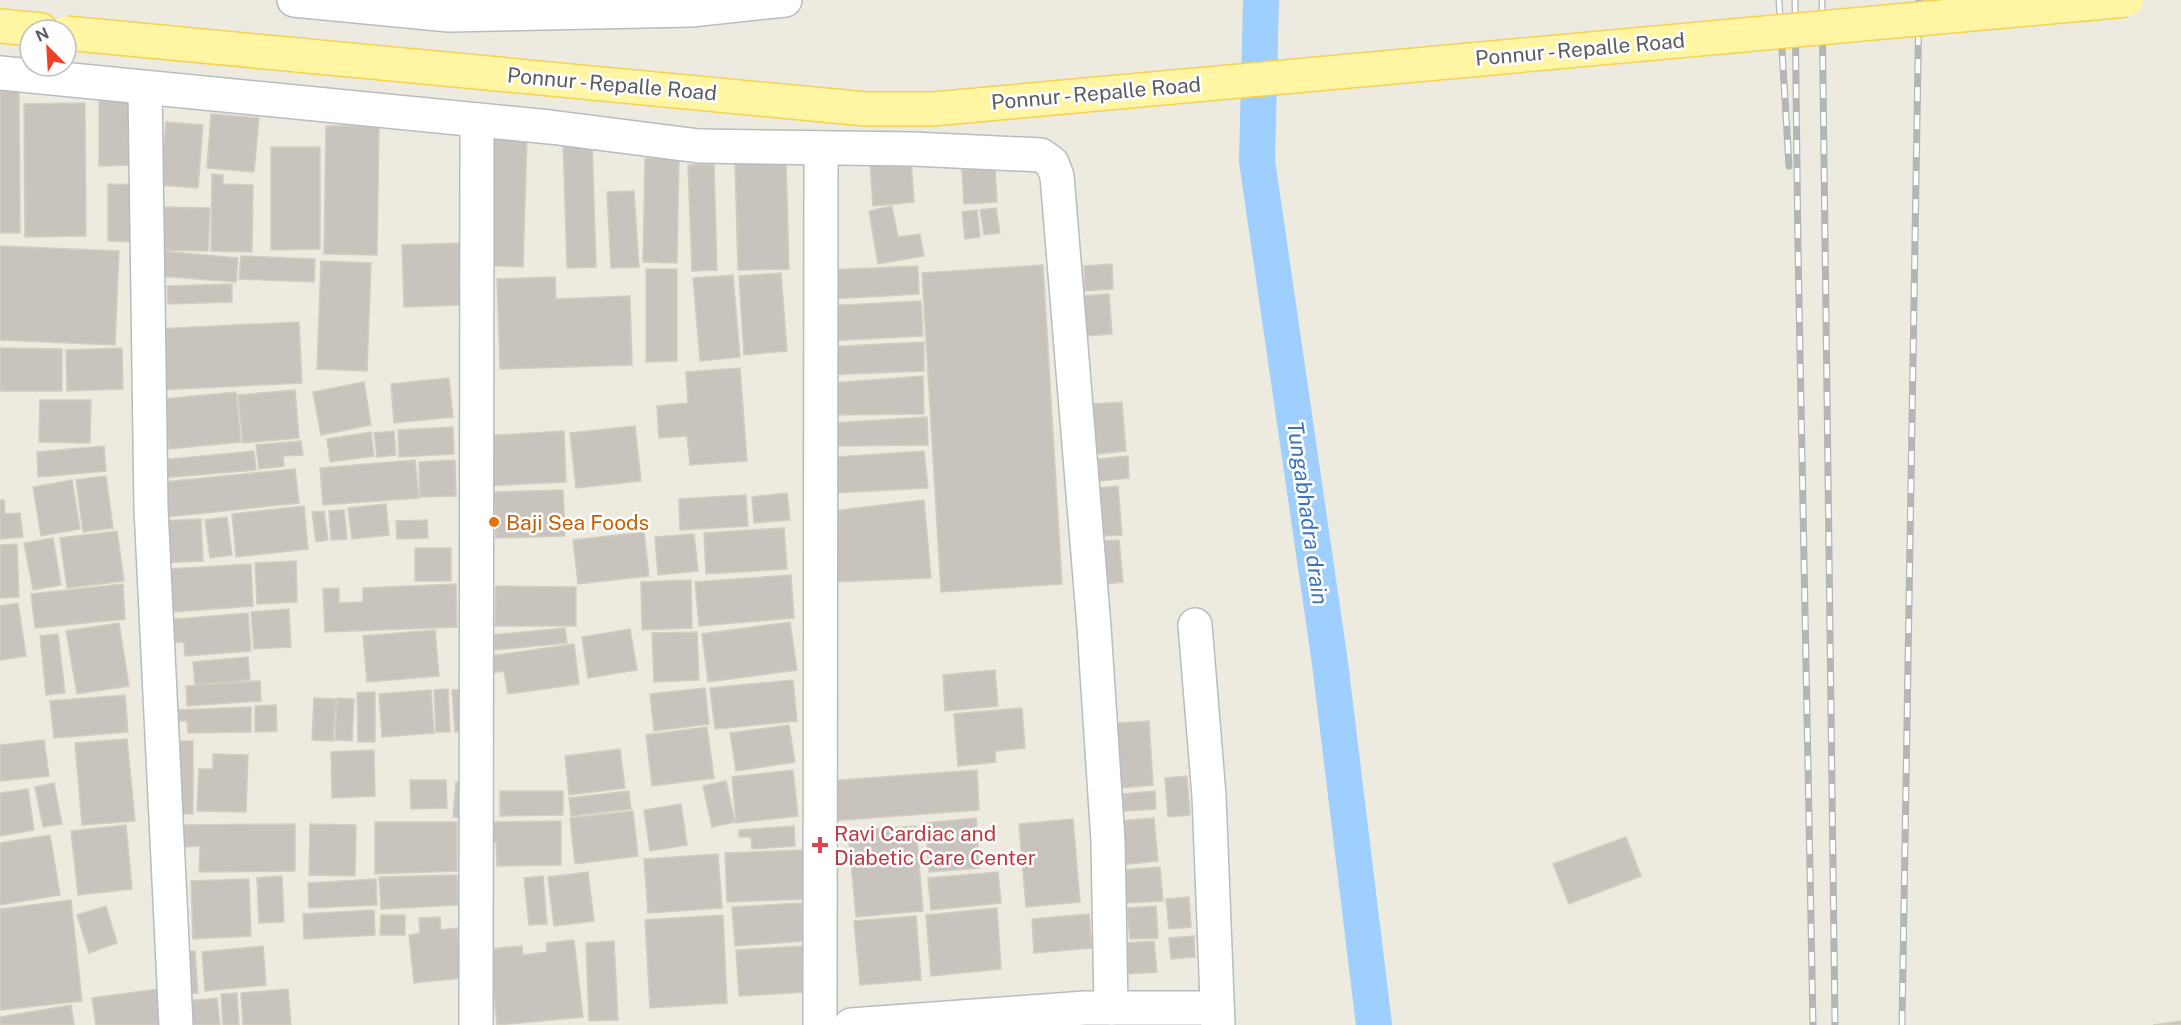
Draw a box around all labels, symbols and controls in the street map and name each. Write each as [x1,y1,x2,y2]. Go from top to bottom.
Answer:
north arrow [18,18,78,78]
text: N [33,24,52,46]
street label: Ponnur - Repalle Road [1474,27,1686,71]
street label: Ponnur - Repalle Road [506,62,718,106]
street label: Ponnur - Repalle Road [990,71,1202,115]
water label: Tungabhadra drain [1282,420,1334,606]
place label: Baji Sea Foods [506,510,649,535]
marker: Baji Sea Foods [487,515,501,529]
place label: Ravi Cardiac and Diabetic Care Center [834,821,1036,870]
marker: Ravi Cardiac and Diabetic Care Center [811,836,829,854]

